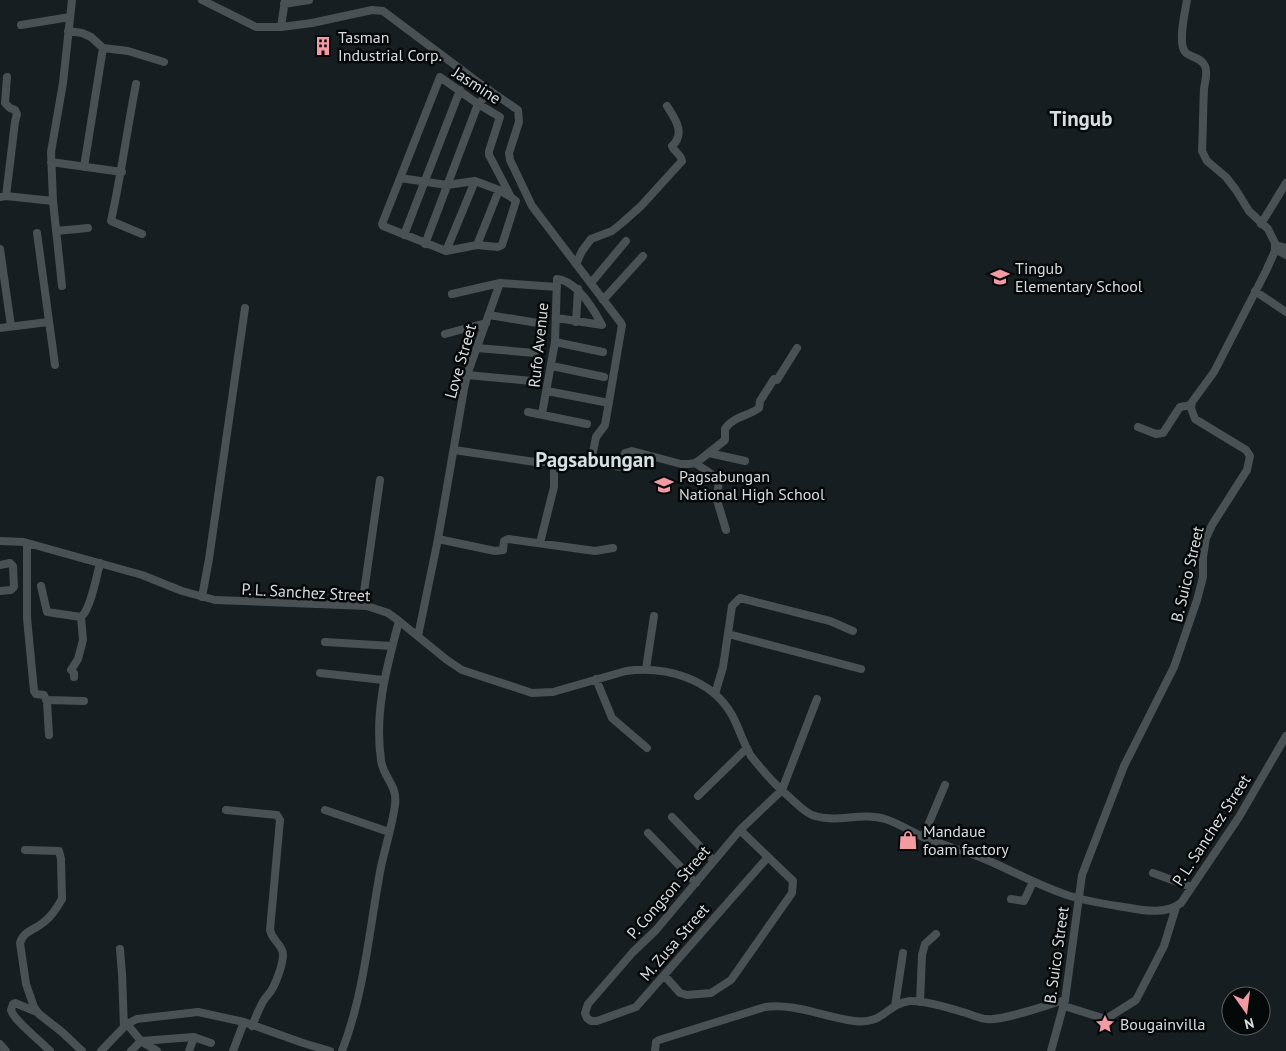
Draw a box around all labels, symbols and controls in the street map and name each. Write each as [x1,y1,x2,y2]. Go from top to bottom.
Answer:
place label: Tasman Industrial Corp. [338,27,442,65]
building icon: Tasman Industrial Corp. [312,35,334,57]
street label: Jasmine [448,61,505,108]
district label: Tingub [1050,105,1112,132]
place label: Tingub Elementary School [1015,258,1143,296]
school or university icon: Tingub Elementary School [989,266,1011,288]
street label: Rufo Avenue [524,302,552,388]
street label: Love Street [440,321,480,401]
district label: Pagsabungan [535,446,655,473]
place label: Pagsabungan National High School [679,466,825,504]
school or university icon: Pagsabungan National High School [653,474,675,496]
street label: B. Suico Street [1166,524,1208,624]
street label: P. L. Sanchez Street [241,579,371,605]
street label: P. L. Sanchez Street [1167,770,1255,890]
place label: Mandaue foam factory [923,821,1009,859]
shop icon: Mandaue foam factory [897,829,919,851]
street label: P. Congson Street [622,841,714,943]
street label: M. Zusa Street [635,899,713,985]
street label: B. Suico Street [1039,905,1073,1005]
north arrow [1221,986,1271,1036]
place icon: Bougainvilla [1094,1013,1116,1035]
place label: Bougainvilla [1120,1014,1205,1034]
text: N [1243,1014,1256,1033]

